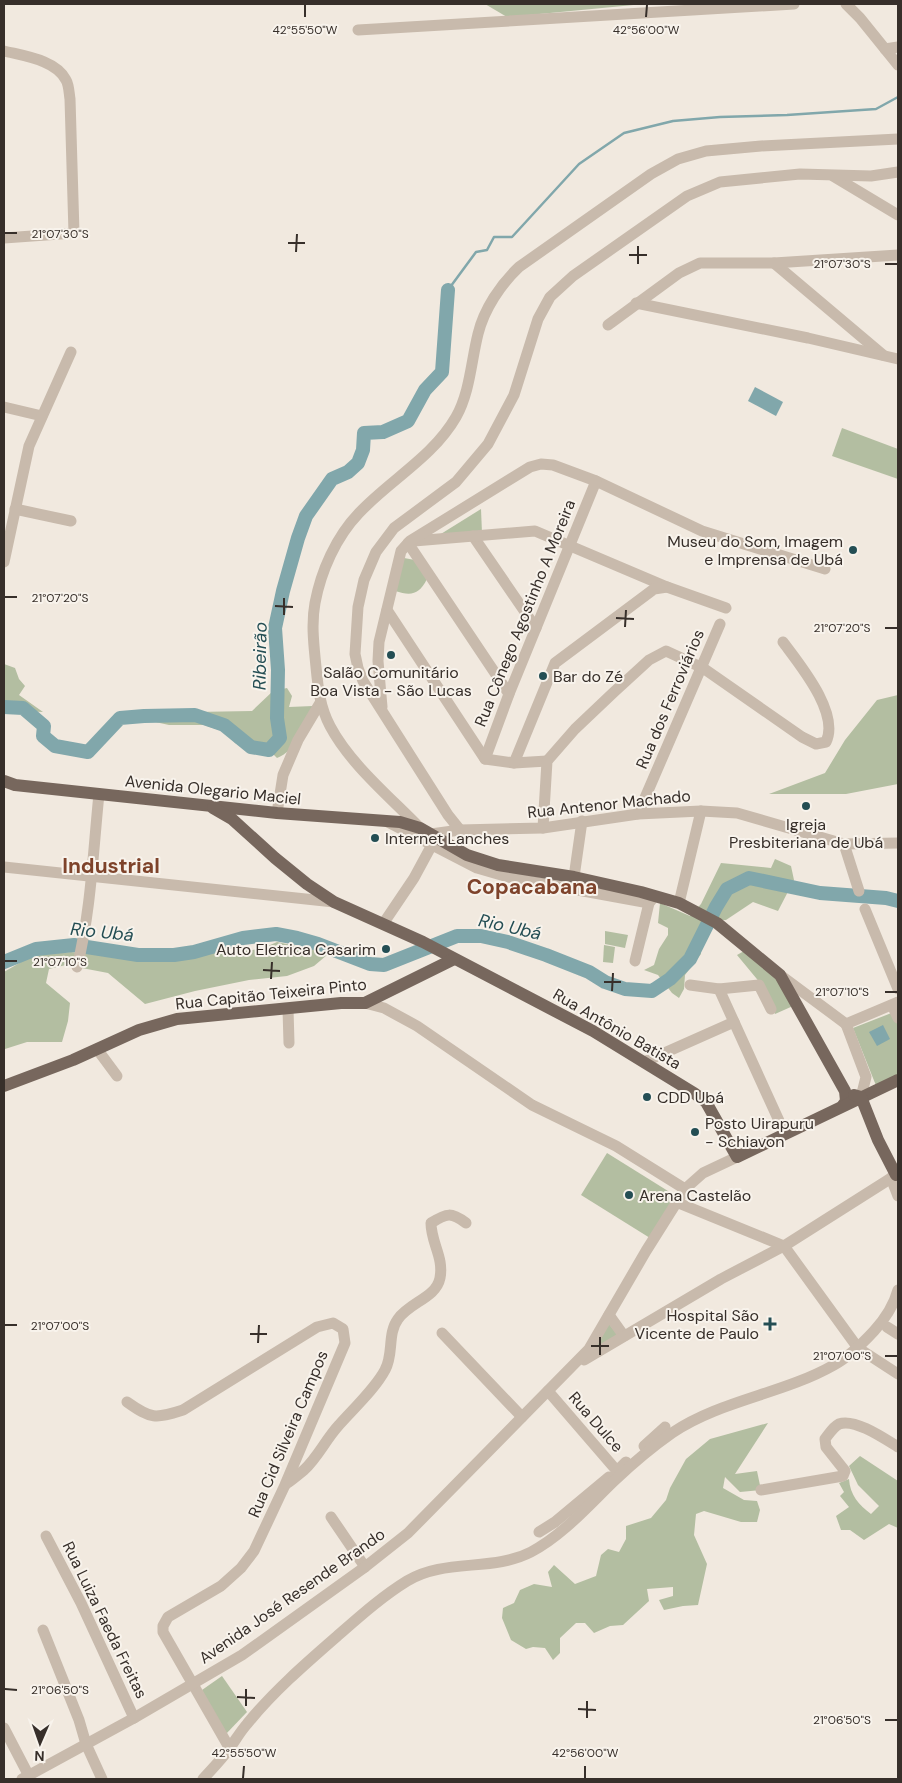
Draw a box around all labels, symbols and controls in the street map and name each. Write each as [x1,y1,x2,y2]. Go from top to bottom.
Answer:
text: 42°55'50"W [273,22,338,38]
text: 42°56'00"W [613,22,680,38]
text: 21°07'30"S [31,226,89,242]
text: 21°07'30"S [813,256,871,272]
street label: Rua Cônego Agostinho A Moreira [470,497,580,729]
place label: Museu do Som, Imagem e Imprensa de Ubá [667,531,843,570]
marker: Museu do Som, Imagem e Imprensa de Ubá [847,544,859,556]
text: 21°07'20"S [32,590,89,606]
text: 21°07'20"S [814,620,871,636]
water label: Ribeirão [247,622,273,690]
street label: Rua dos Ferroviários [631,626,709,772]
marker: Salão Comunitário Boa Vista - São Lucas [385,649,397,661]
place label: Salão Comunitário Boa Vista - São Lucas [310,662,472,701]
place label: Bar do Zé [553,666,623,687]
marker: Bar do Zé [537,670,549,682]
street label: Avenida Olegario Maciel [124,770,302,810]
street label: Rua Antenor Machado [526,785,692,823]
marker: Igreja Presbiteriana de Ubá [800,800,812,812]
place label: Igreja Presbiteriana de Ubá [729,814,883,853]
place label: Internet Lanches [385,828,509,849]
marker: Internet Lanches [369,832,381,844]
district label: Industrial [62,852,160,880]
district label: Copacabana [467,873,597,901]
water label: Rio Ubá [476,908,544,946]
water label: Rio Ubá [69,917,135,947]
place label: Auto Eletrica Casarim [216,939,376,960]
marker: Auto Eletrica Casarim [380,943,392,955]
text: 21°07'10"S [33,954,87,970]
street label: Rua Capitão Teixeira Pinto [174,974,368,1014]
street label: Rua Antônio Batista [549,984,685,1074]
text: 21°07'10"S [815,984,869,1000]
place label: CDD Ubá [657,1087,724,1108]
marker: CDD Ubá [641,1091,653,1103]
place label: Posto Uirapuru - Schiavon [705,1113,814,1152]
marker: Posto Uirapuru - Schiavon [689,1126,701,1138]
place label: Arena Castelão [639,1185,751,1206]
marker: Arena Castelão [623,1189,635,1201]
place label: Hospital São Vicente de Paulo [634,1305,759,1344]
marker: Hospital São Vicente de Paulo [763,1317,777,1331]
text: 21°07'00"S [31,1318,89,1334]
street label: Rua Cid Silveira Campos [243,1347,333,1521]
text: 21°07'00"S [813,1348,871,1364]
street label: Rua Dulce [564,1387,628,1457]
street label: Avenida José Resende Brando [195,1524,389,1668]
street label: Rua Luiza Faeda Freitas [58,1538,152,1702]
text: 21°06'50"S [31,1682,89,1698]
text: 21°06'50"S [813,1712,871,1728]
north arrow [15,1718,65,1768]
text: 42°55'50"W [212,1745,277,1761]
text: 42°56'00"W [552,1745,619,1761]
text: N [34,1747,45,1765]

